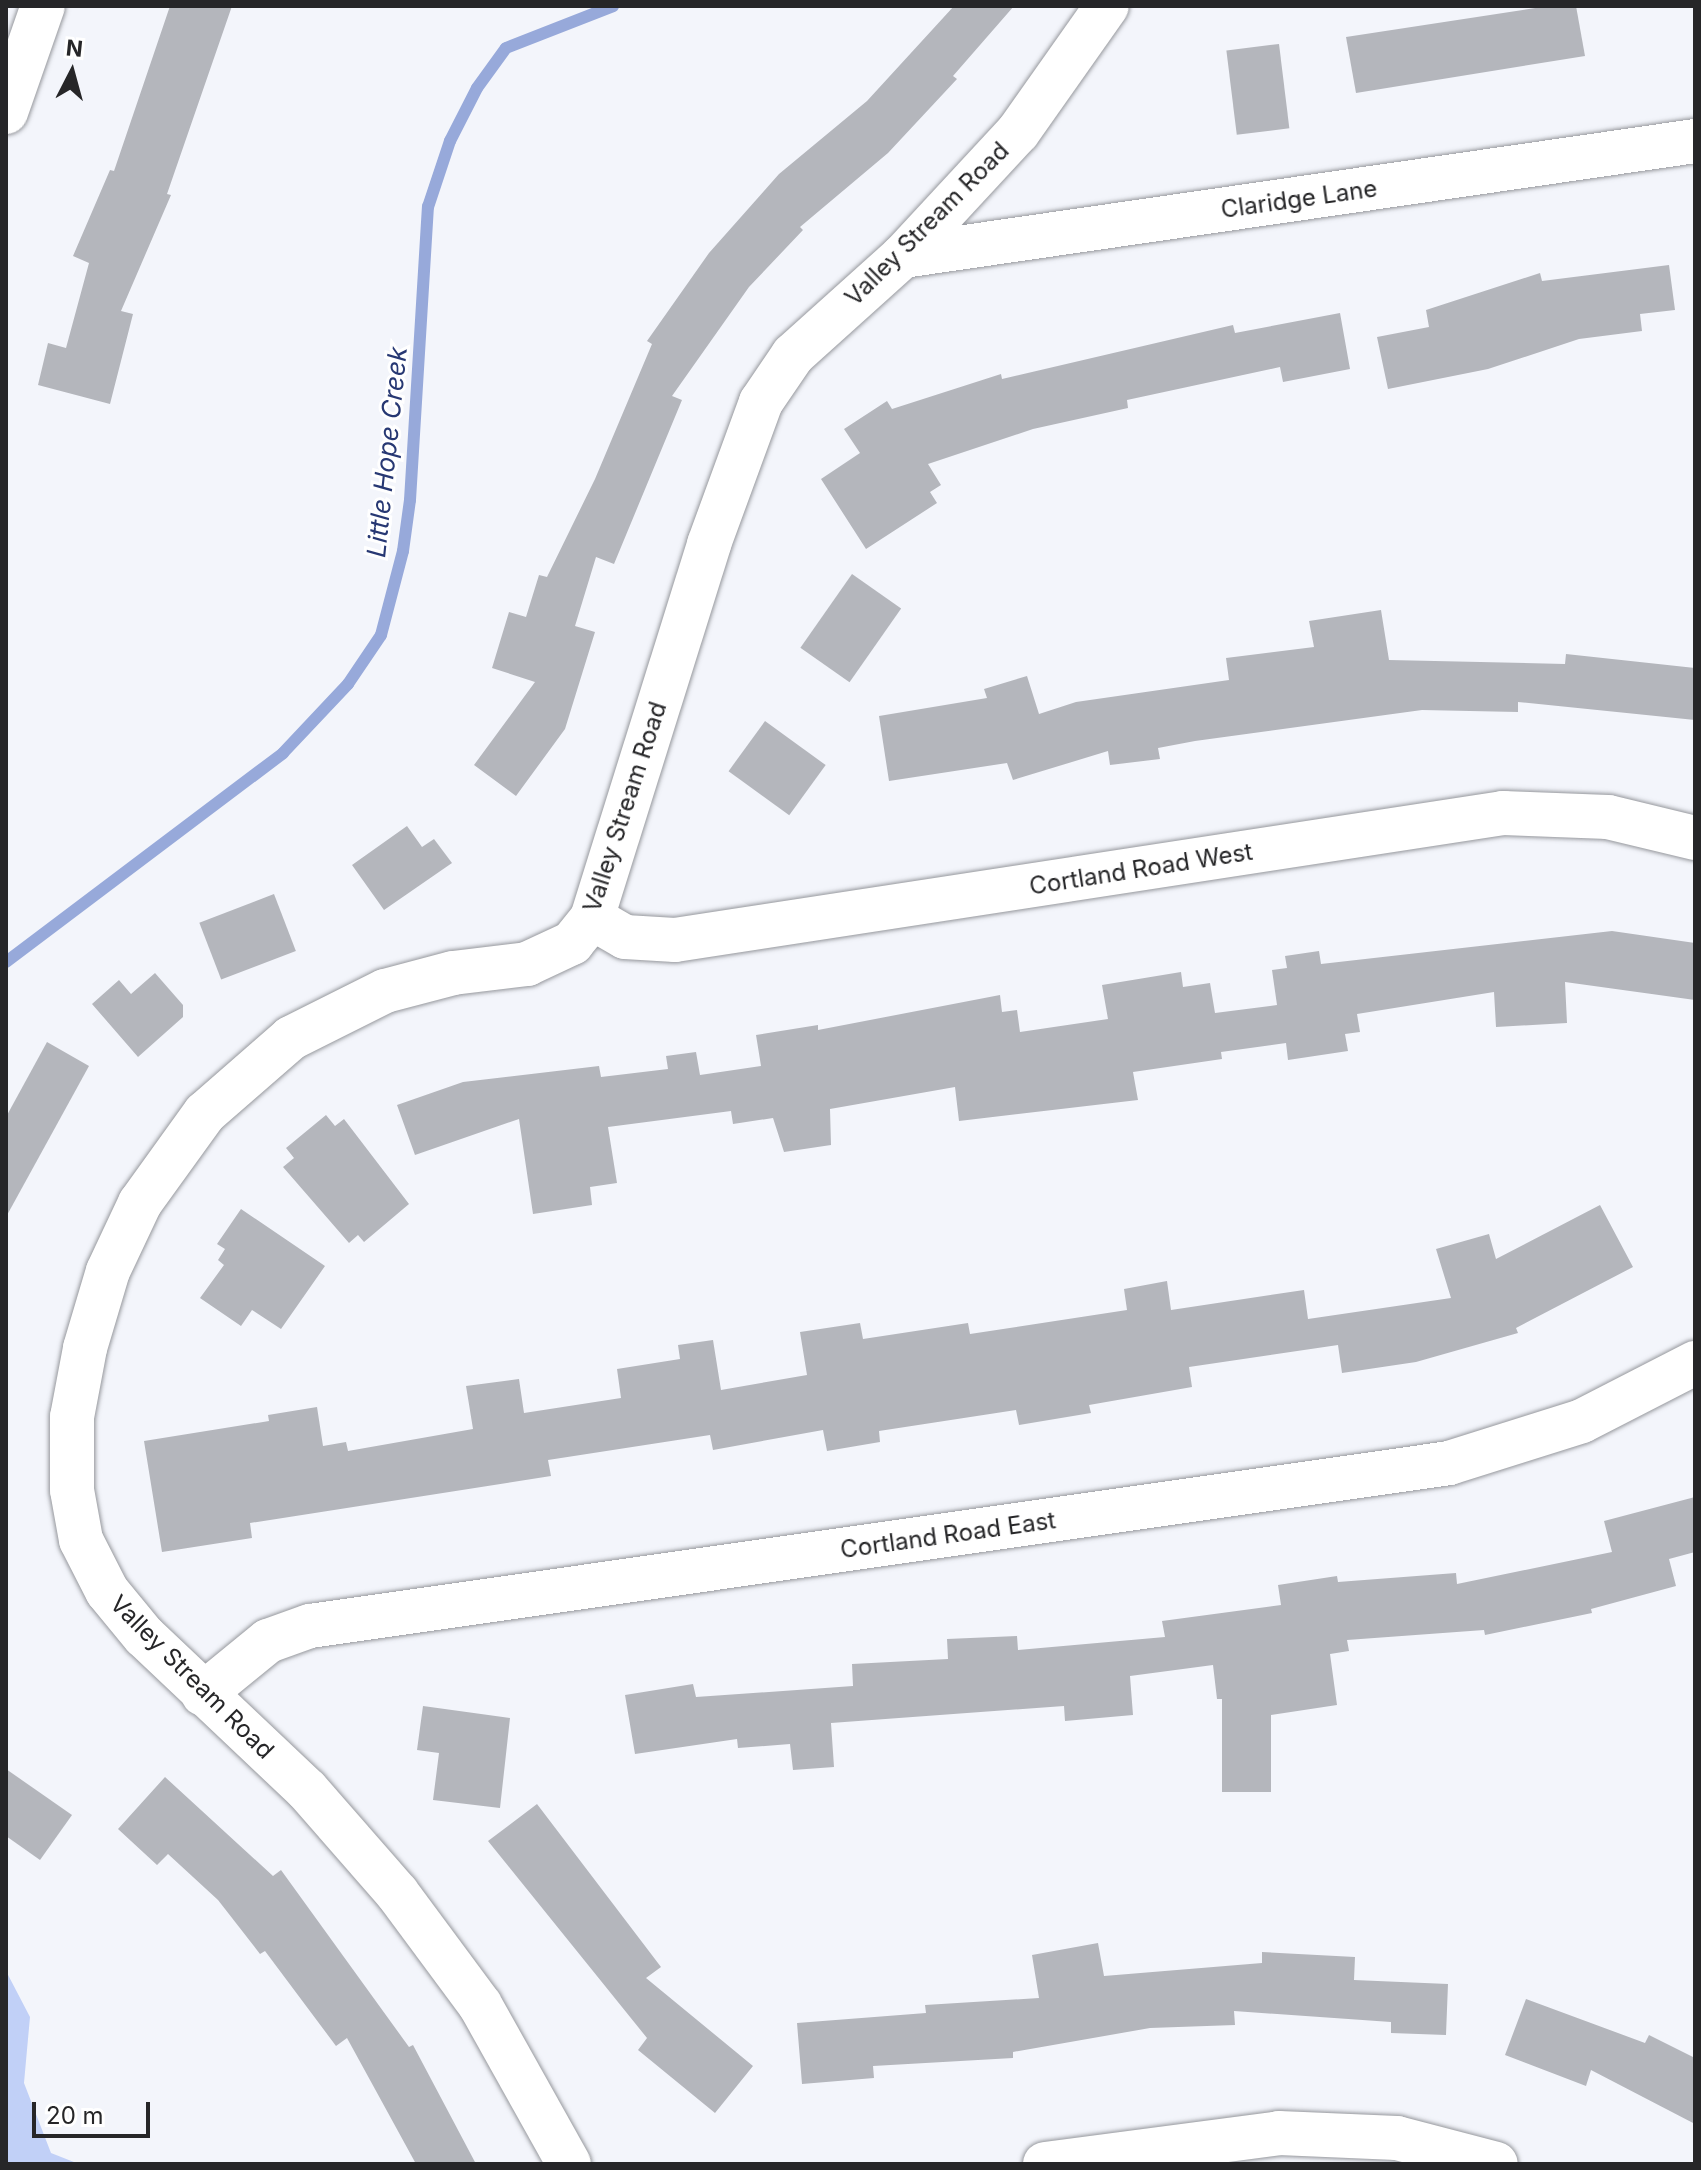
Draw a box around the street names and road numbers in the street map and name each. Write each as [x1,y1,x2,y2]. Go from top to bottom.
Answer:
street label: Valley Stream Road [839,136,1015,312]
street label: Claridge Lane [1219,174,1379,224]
street label: Valley Stream Road [577,698,673,916]
street label: Cortland Road West [1027,837,1255,901]
street label: Cortland Road East [838,1506,1058,1564]
street label: Valley Stream Road [104,1589,280,1765]

